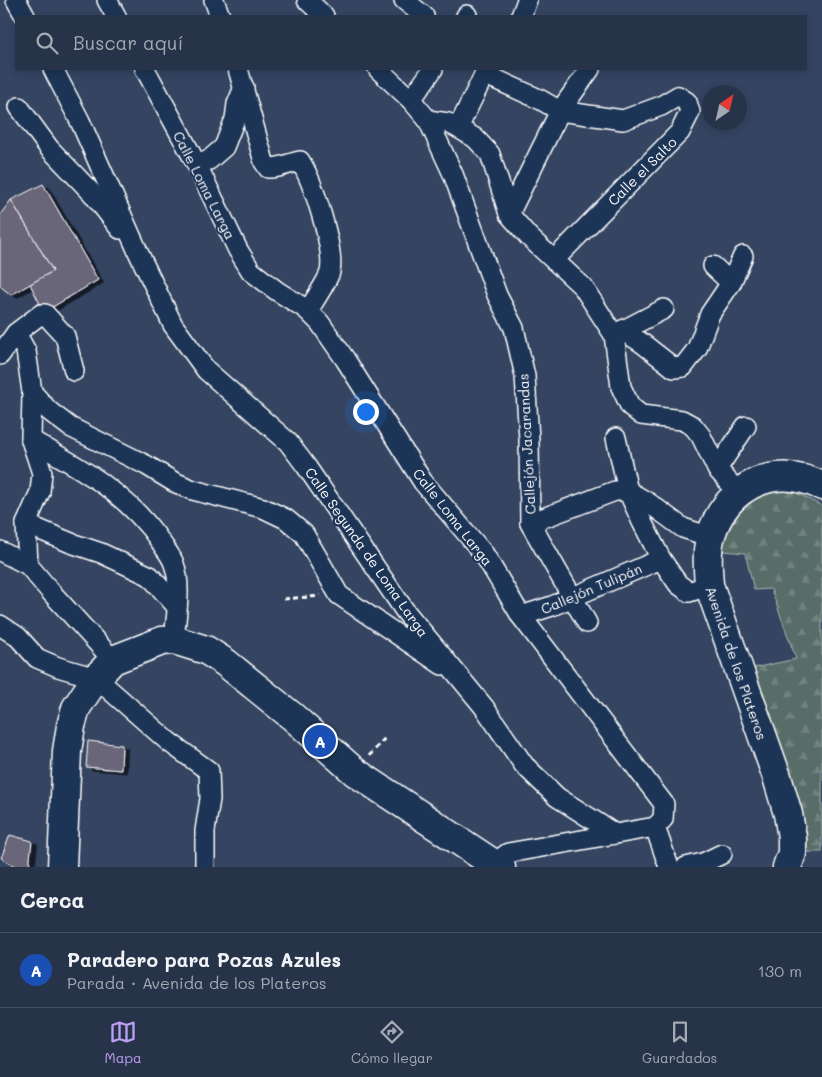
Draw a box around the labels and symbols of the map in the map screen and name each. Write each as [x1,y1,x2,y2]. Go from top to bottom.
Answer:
north arrow [702,85,747,130]
street label: Calle Loma Larga [170,128,240,242]
street label: Calle el Salto [603,132,681,210]
street label: Callejón Jacarandas [513,373,539,515]
your location [353,399,379,425]
street label: Calle Segunda de Loma Larga [301,463,433,641]
street label: Calle Loma Larga [409,464,497,570]
street label: Callejón Tulipán [538,558,644,618]
street label: Avenida de los Plateros [702,584,772,742]
pin: A [304,722,336,760]

